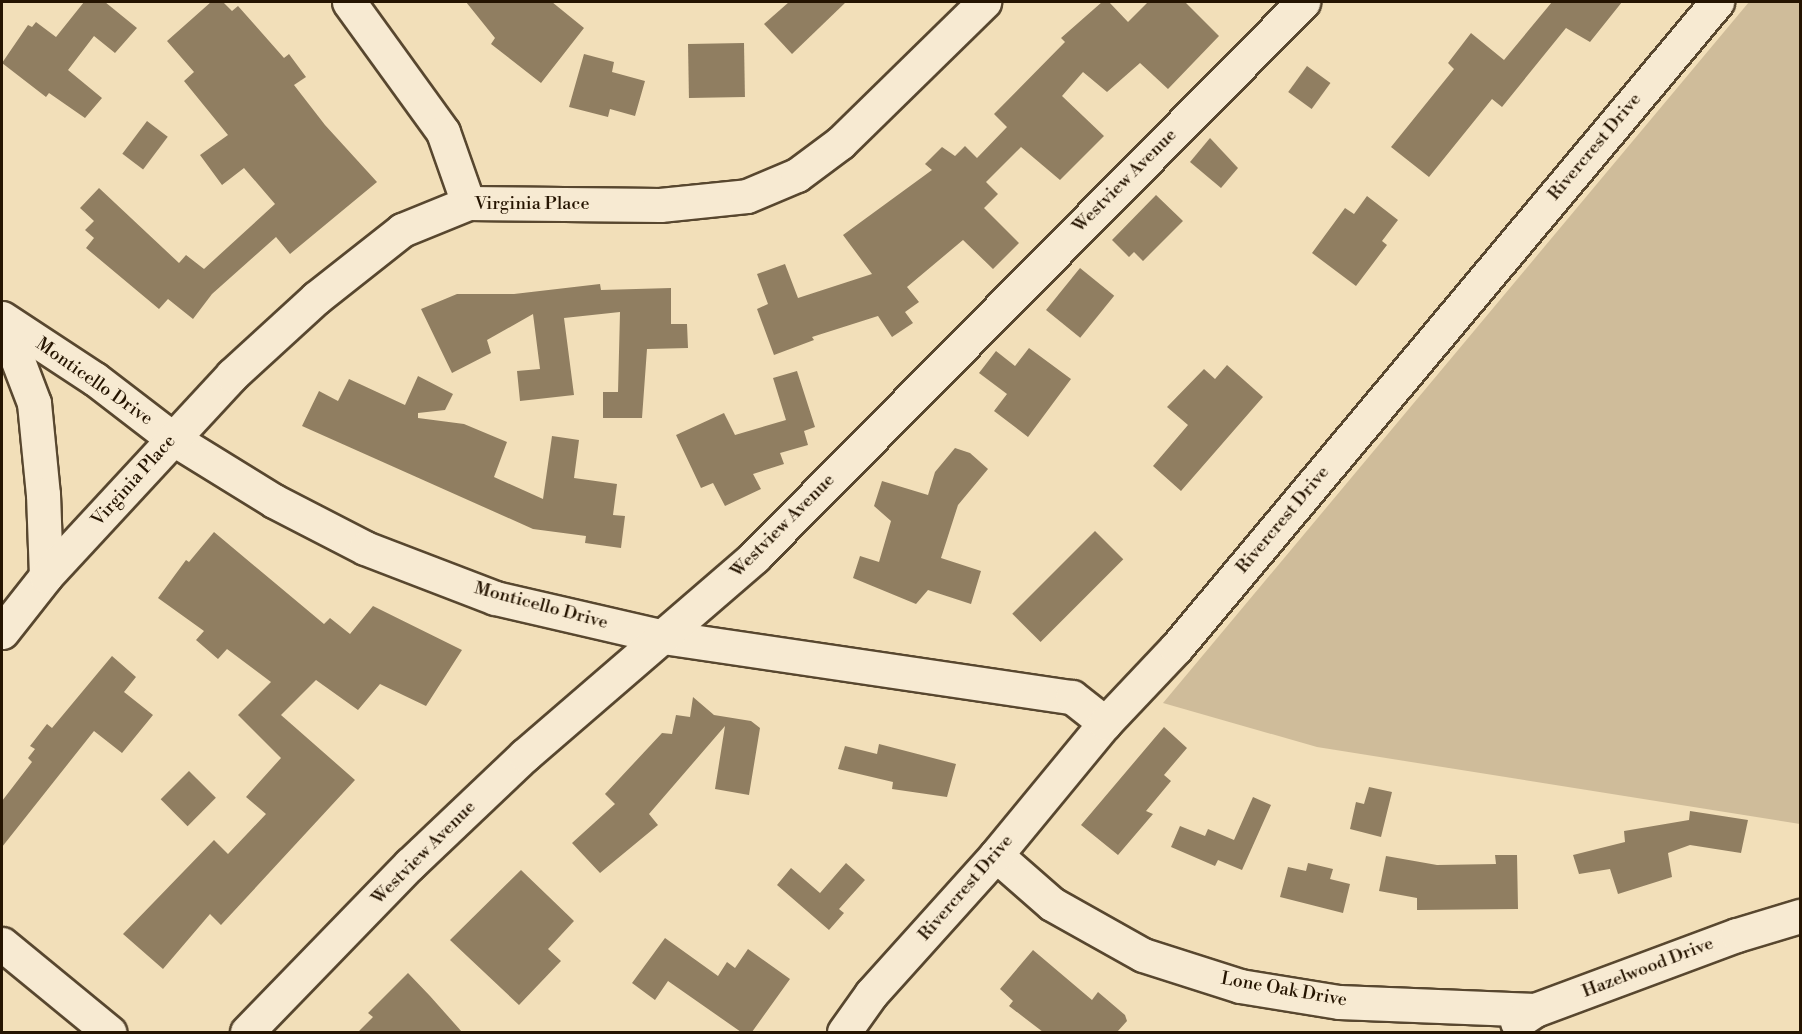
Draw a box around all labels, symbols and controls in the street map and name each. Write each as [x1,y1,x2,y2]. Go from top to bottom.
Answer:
street label: Rivercrest Drive [1544,89,1646,205]
street label: Westview Avenue [1069,125,1181,237]
street label: Virginia Place [474,193,590,215]
street label: Monticello Drive [31,334,157,430]
street label: Virginia Place [87,431,181,531]
street label: Rivercrest Drive [1232,462,1334,578]
street label: Westview Avenue [727,470,839,582]
street label: Monticello Drive [472,578,610,634]
street label: Westview Avenue [368,797,480,909]
street label: Rivercrest Drive [914,831,1018,945]
street label: Hazelwood Drive [1579,933,1717,1003]
street label: Lone Oak Drive [1219,968,1349,1012]

